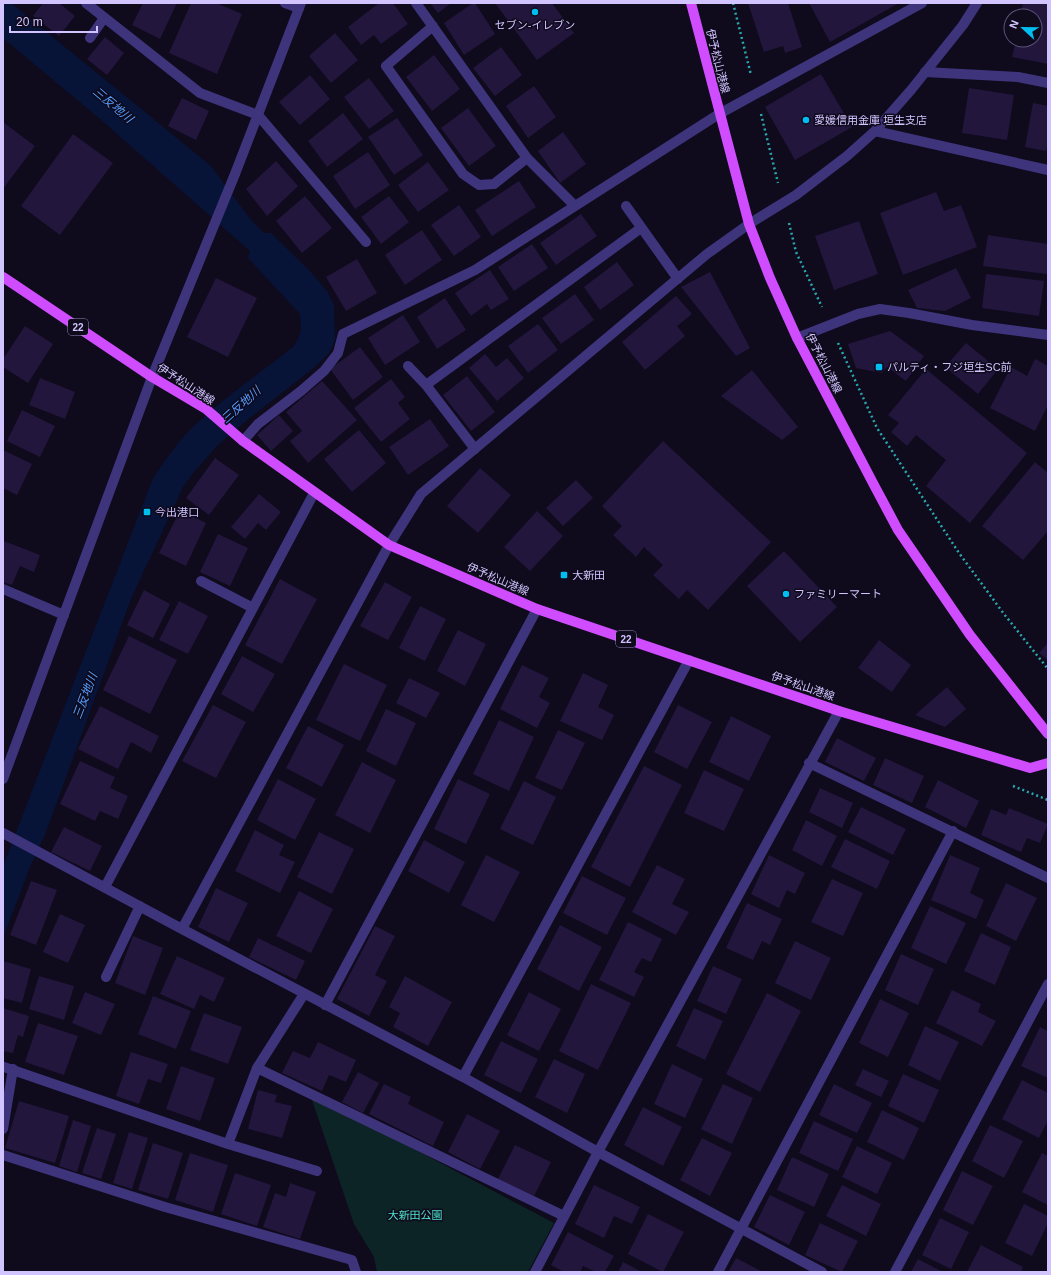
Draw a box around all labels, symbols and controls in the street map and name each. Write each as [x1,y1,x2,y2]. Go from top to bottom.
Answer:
marker: セブン-イレブン [530,7,540,17]
scale bar [10,8,97,34]
north arrow [1003,8,1043,48]
text: 20 m [16,15,43,29]
text: N [1007,18,1021,30]
place label: セブン-イレブン [495,19,575,31]
street label: 伊予松山港線 [704,28,732,94]
water label: 三反地川 [90,84,137,127]
place label: 愛媛信用金庫 垣生支店 [814,114,927,126]
marker: 愛媛信用金庫 垣生支店 [801,115,811,125]
road number: 22 [68,319,88,335]
street label: 伊予松山港線 [804,331,844,395]
street label: 伊予松山港線 [155,361,217,407]
place label: パルティ・フジ垣生SC前 [887,361,1012,373]
marker: パルティ・フジ垣生SC前 [874,362,884,372]
water label: 三反地川 [218,382,265,426]
place label: 今出港口 [155,506,199,518]
marker: 今出港口 [142,507,152,517]
street label: 伊予松山港線 [465,561,531,597]
place label: 大新田 [572,569,605,581]
marker: 大新田 [559,570,569,580]
place label: ファミリーマート [794,588,882,600]
marker: ファミリーマート [781,589,791,599]
road number: 22 [616,631,636,647]
water label: 三反地川 [70,669,101,721]
street label: 伊予松山港線 [770,670,836,702]
park label: 大新田公園 [388,1209,443,1221]

